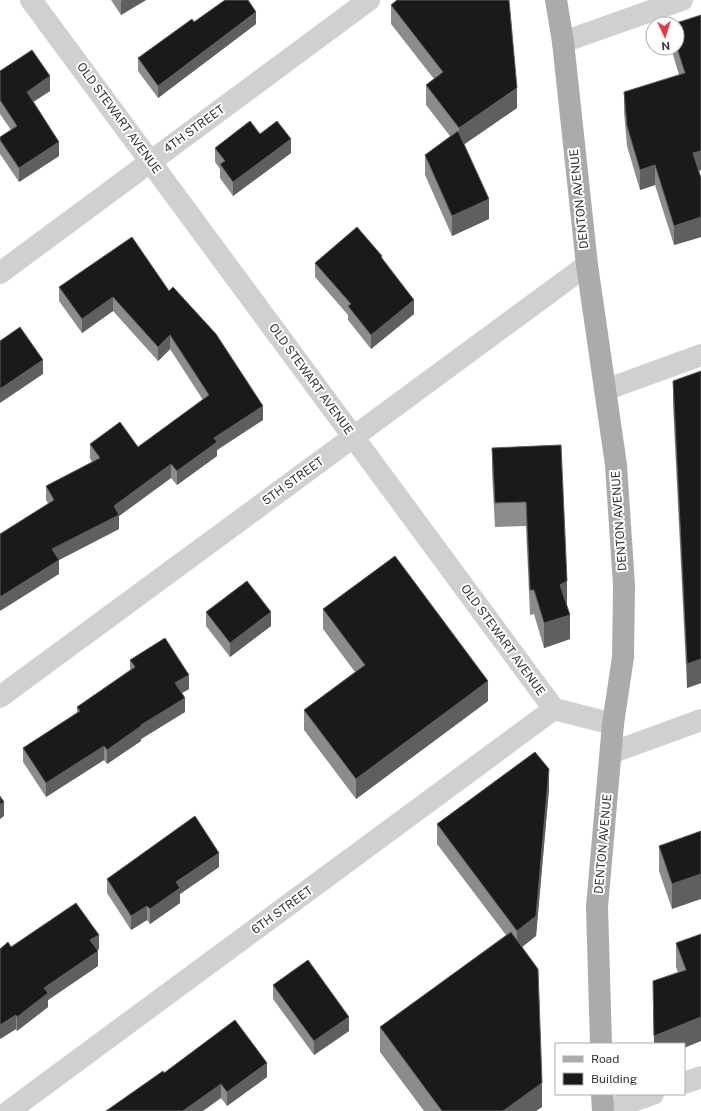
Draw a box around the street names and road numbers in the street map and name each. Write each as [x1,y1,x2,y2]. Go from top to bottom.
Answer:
street label: OLD STEWART AVENUE [74,60,164,176]
street label: 4TH STREET [161,102,227,156]
street label: DENTON AVENUE [567,148,591,250]
street label: OLD STEWART AVENUE [266,321,356,437]
street label: 5TH STREET [260,454,326,508]
street label: DENTON AVENUE [609,470,629,572]
street label: OLD STEWART AVENUE [458,582,548,698]
street label: DENTON AVENUE [592,793,614,895]
street label: 6TH STREET [249,883,315,937]

